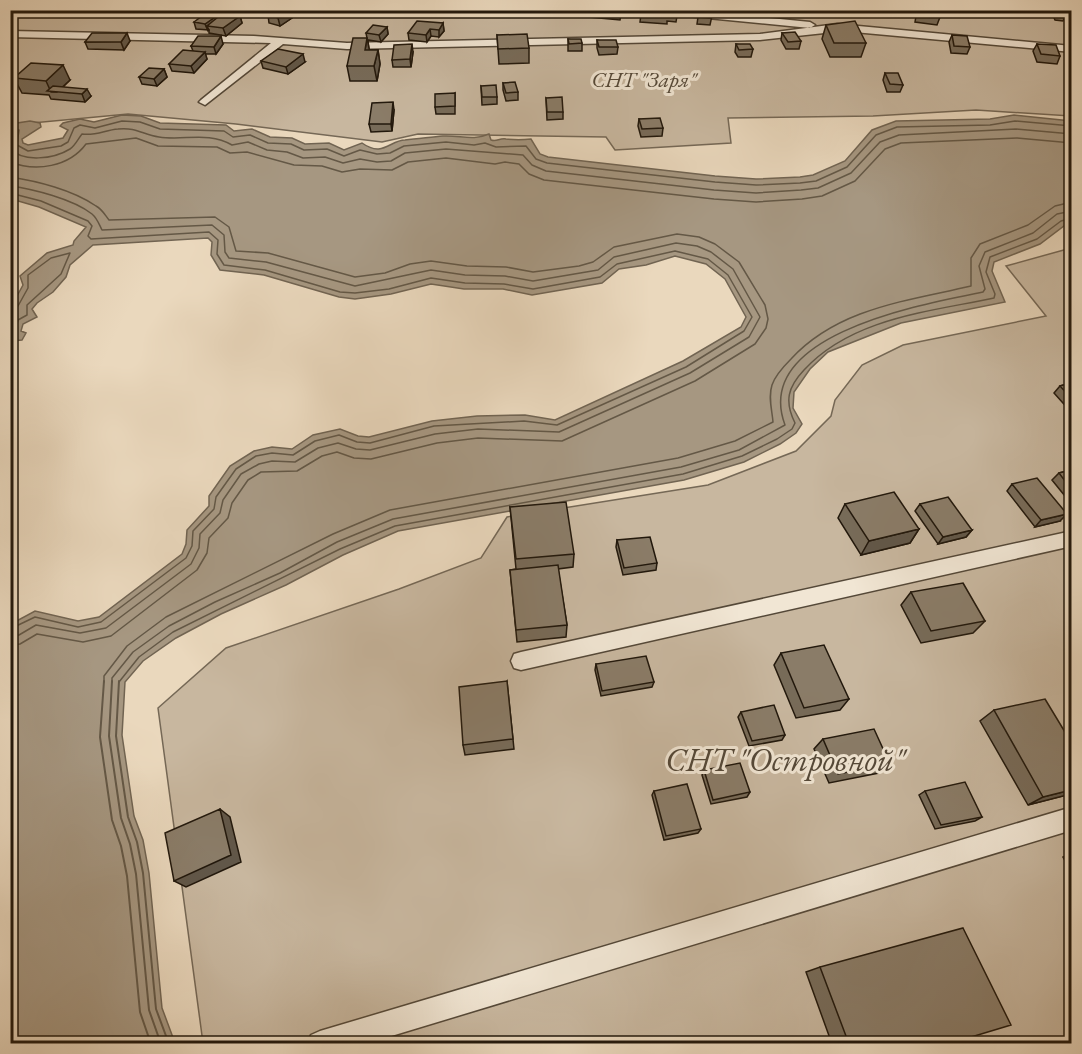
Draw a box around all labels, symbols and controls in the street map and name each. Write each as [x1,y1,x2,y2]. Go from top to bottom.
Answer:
park label: СНТ "Заря" [591,65,699,94]
park label: СНТ "Островной" [665,738,908,781]

